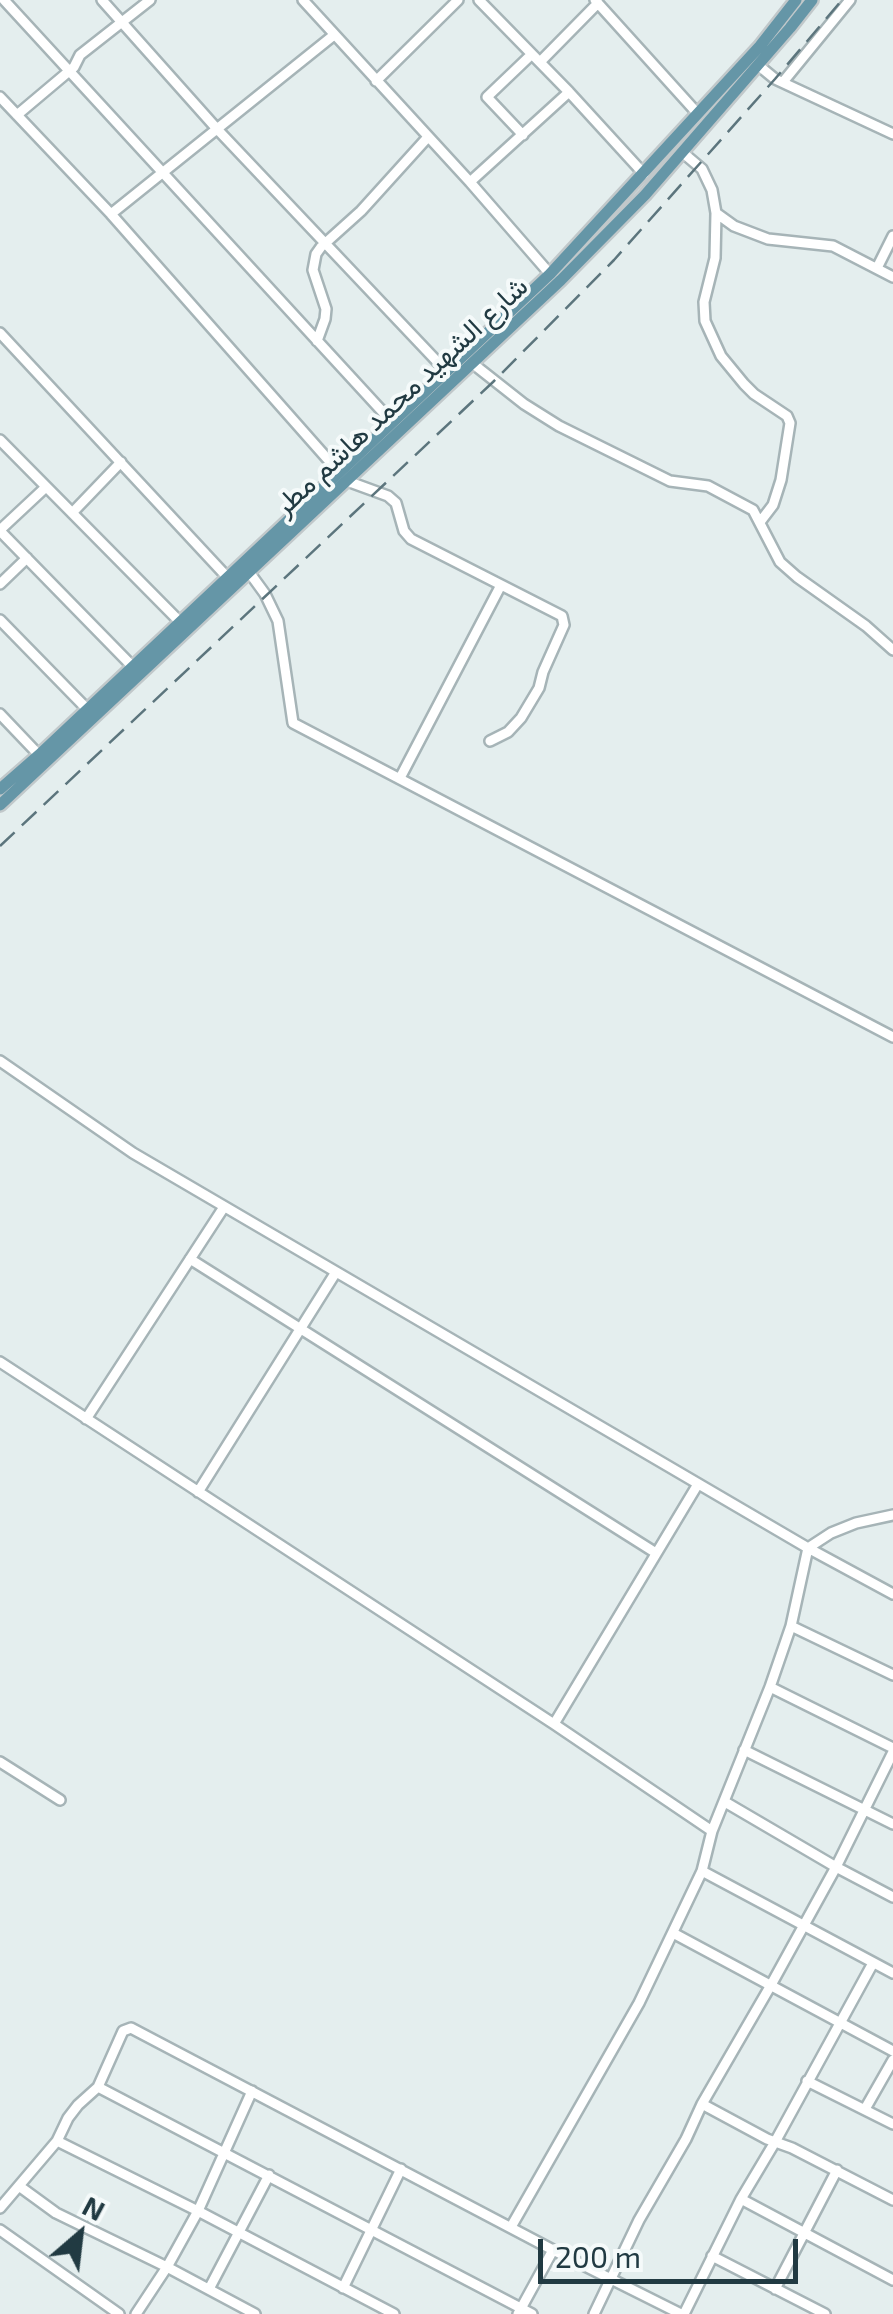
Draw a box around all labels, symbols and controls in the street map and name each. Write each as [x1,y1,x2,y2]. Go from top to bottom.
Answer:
street label: شارع الشهيد محمد هاشم مطر [267,270,535,522]
north arrow [30,2184,130,2284]
text: N [77,2188,111,2227]
scale bar [543,2219,803,2281]
text: 200 m [555,2238,641,2274]

